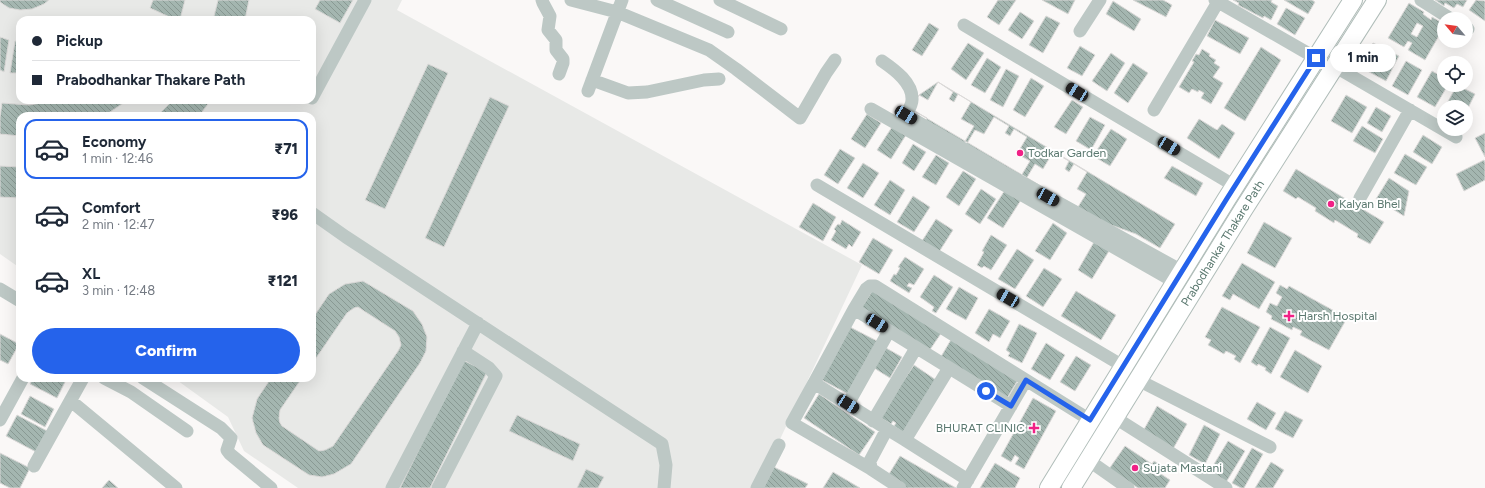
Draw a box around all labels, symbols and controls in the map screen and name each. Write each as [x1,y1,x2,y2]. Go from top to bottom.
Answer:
north arrow [1437,12,1473,48]
map controls [1437,12,1473,136]
text: Pickup [56,32,103,50]
callout: 1 min [1330,44,1396,72]
route end [1307,49,1325,67]
text: 1 min [1347,50,1379,65]
button: locate [1437,56,1473,92]
text: Prabodhankar Thakare Path [56,71,245,89]
car [1064,81,1090,103]
button: layers [1437,100,1473,136]
car [893,104,919,126]
icon: car [34,131,70,167]
text: Economy [82,133,147,151]
car [1156,135,1182,157]
text: ₹71 [274,140,298,158]
place label: Todkar Garden [1028,146,1107,160]
marker: Todkar Garden [1015,148,1025,158]
text: 1 min · 12:46 [82,151,153,166]
street label: Prabodhankar Thakare Path [1178,177,1267,309]
car [1035,186,1061,208]
icon: car [34,197,70,233]
place label: Kalyan Bhel [1339,197,1400,211]
text: Comfort [82,199,141,217]
marker: Kalyan Bhel [1326,199,1336,209]
text: ₹96 [272,206,298,224]
text: 2 min · 12:47 [82,217,155,232]
icon: car [34,263,70,299]
text: XL [82,265,100,283]
text: ₹121 [268,272,298,290]
text: 3 min · 12:48 [82,283,155,298]
car [995,287,1021,309]
place label: Harsh Hospital [1298,309,1377,323]
marker: Harsh Hospital [1283,310,1295,322]
car [864,312,890,334]
button: Confirm [32,328,300,374]
route start [977,382,995,400]
car [835,392,861,416]
place label: BHURAT CLINIC [936,421,1025,435]
marker: BHURAT CLINIC [1028,422,1040,434]
place label: Sujata Mastani [1143,461,1222,475]
marker: Sujata Mastani [1130,463,1140,473]

